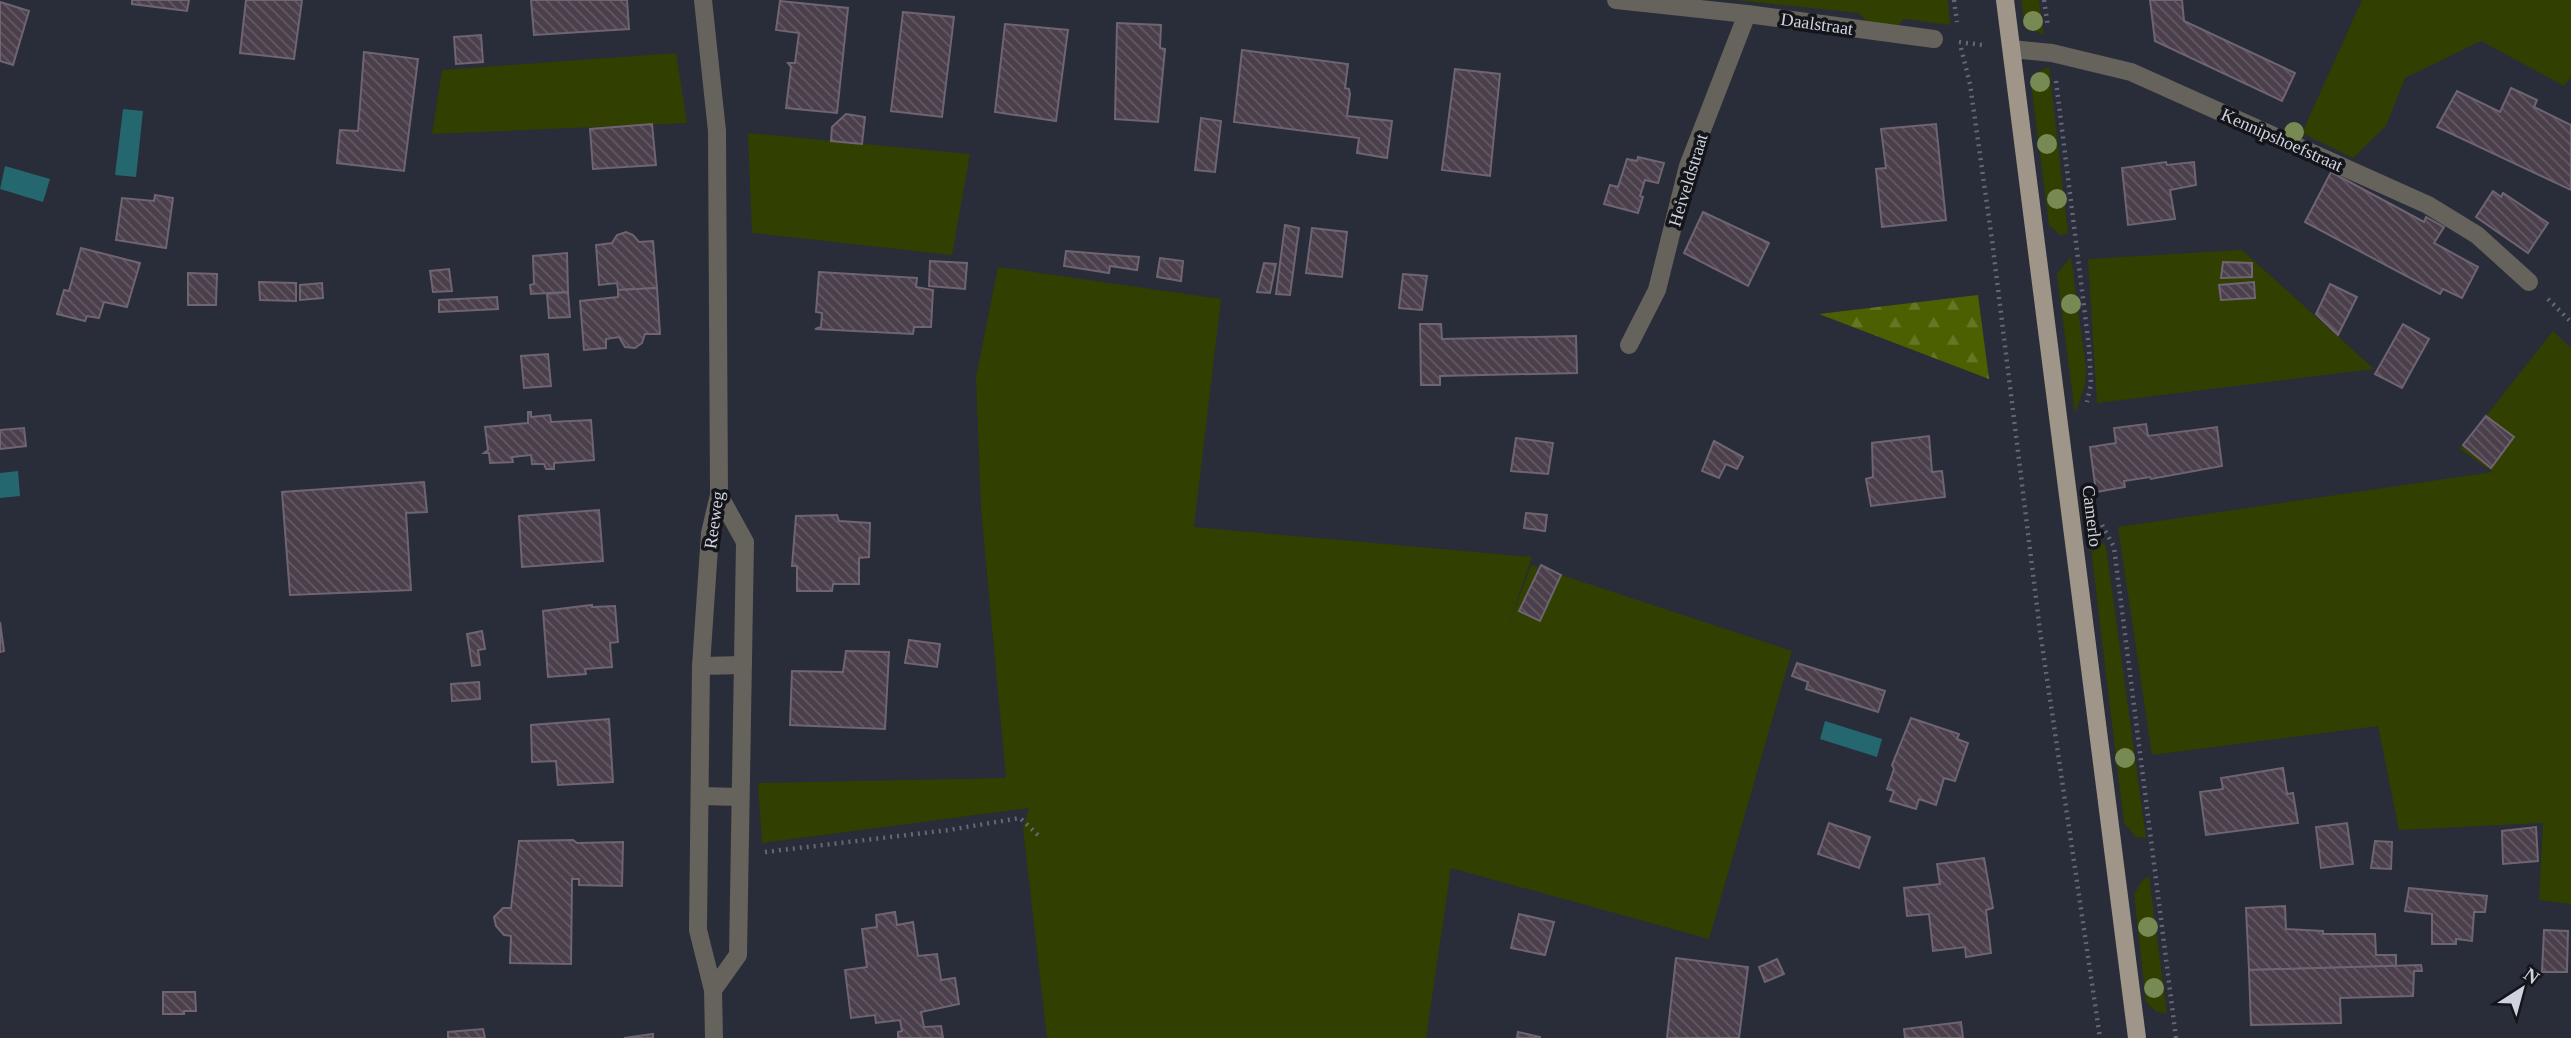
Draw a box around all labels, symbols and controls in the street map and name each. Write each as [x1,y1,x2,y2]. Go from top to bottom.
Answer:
street label: Daalstraat [1779,9,1855,39]
street label: Kennipshoefstraat [2218,104,2346,176]
street label: Heiveldstraat [1664,131,1712,229]
street label: Camerlo [2078,484,2106,548]
street label: Reeweg [700,490,728,550]
north arrow [2487,954,2557,1024]
text: N [2520,963,2544,988]

